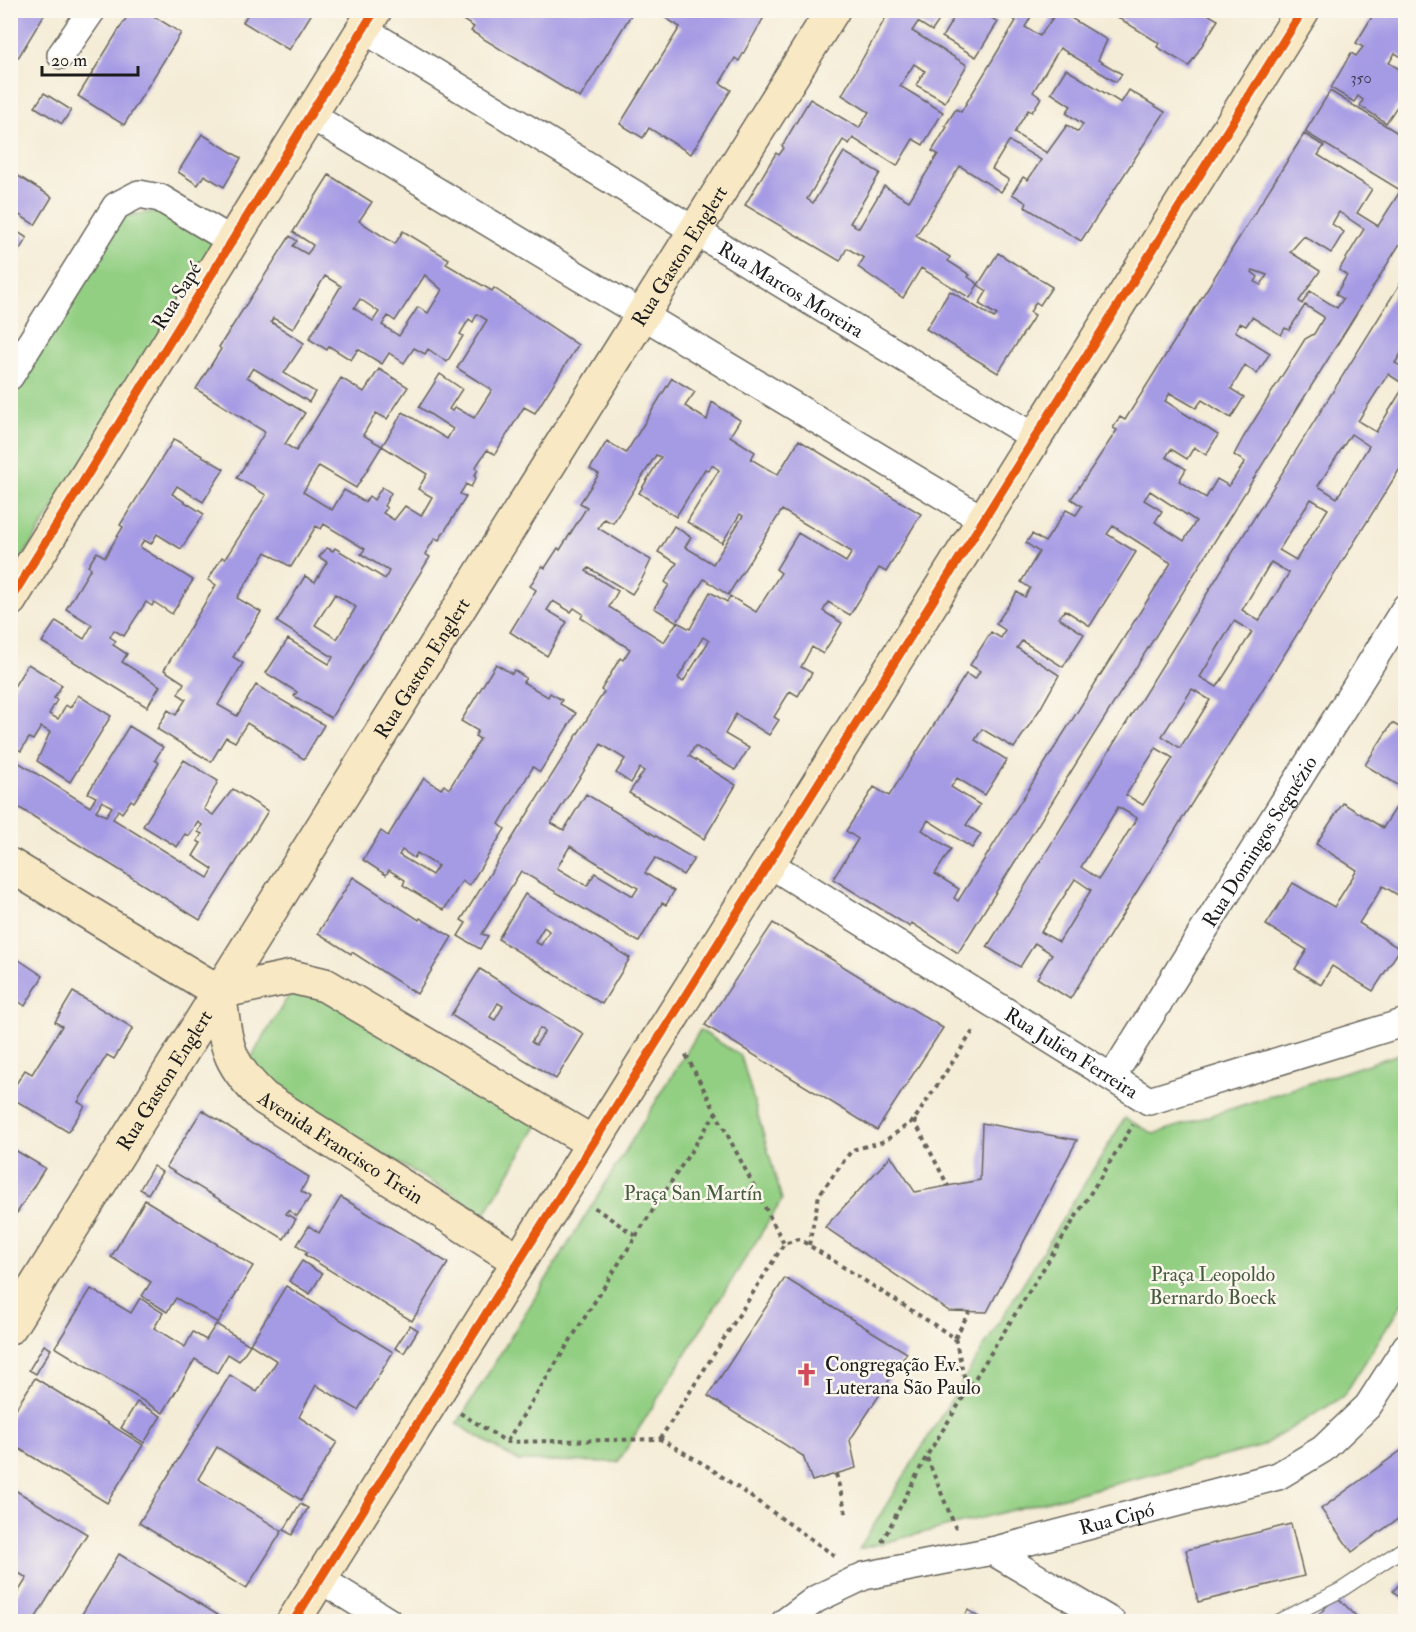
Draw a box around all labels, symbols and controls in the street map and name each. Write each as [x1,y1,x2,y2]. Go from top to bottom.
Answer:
scale bar [42,39,138,77]
text: 20 m [51,49,87,72]
house number: 350 [1350,68,1372,88]
street label: Rua Gaston Englert [626,180,733,331]
street label: Rua Marcos Moreira [714,236,869,343]
street label: Rua Sapé [147,257,209,335]
street label: Rua Gaston Englert [368,593,475,743]
street label: Rua Domingos Seguézio [1197,751,1322,932]
street label: Rua Julien Ferreira [1000,1002,1144,1104]
street label: Rua Gaston Englert [111,1005,218,1155]
street label: Avenida Francisco Trein [253,1085,428,1209]
park label: Praça San Martín [624,1181,762,1206]
park label: Praça Leopoldo Bernardo Boeck [1149,1262,1277,1310]
place label: Congregação Ev. Luterana São Paulo [825,1352,981,1400]
church icon: Congregação Ev. Luterana São Paulo [794,1362,820,1388]
street label: Rua Cipó [1076,1497,1157,1540]

